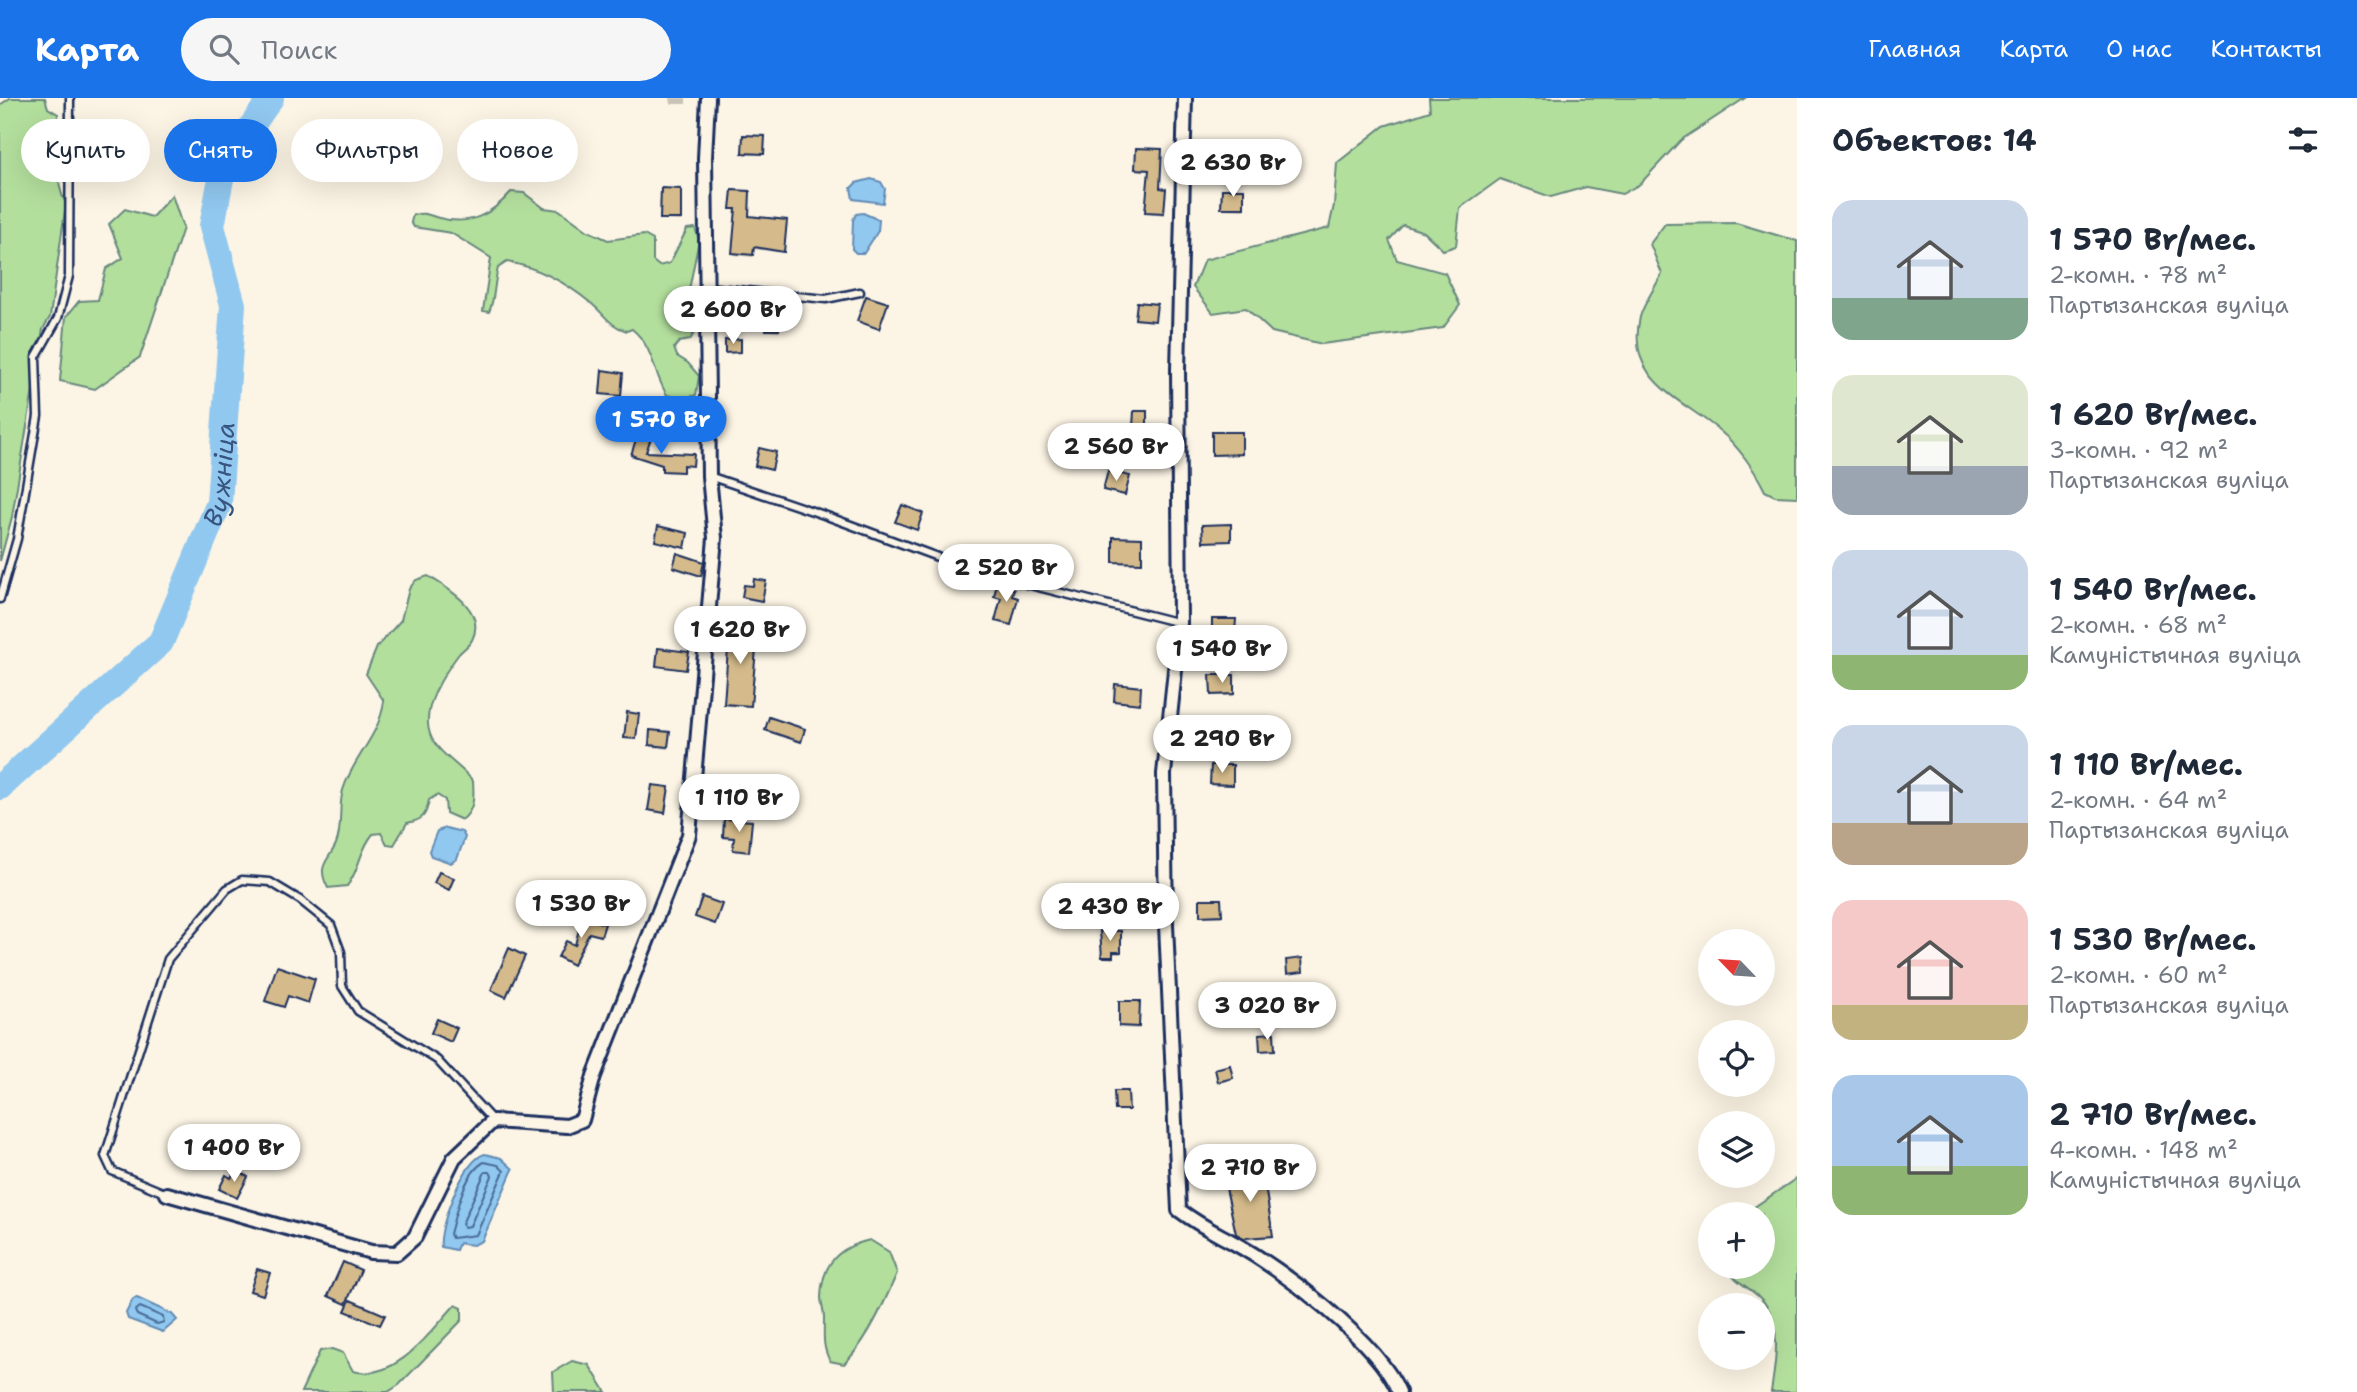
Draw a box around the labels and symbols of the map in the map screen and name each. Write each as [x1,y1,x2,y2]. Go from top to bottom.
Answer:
pin: 2 630 Br [1161,140,1305,199]
pin: 2 600 Br [661,286,805,346]
pin: 1 570 Br [589,396,733,456]
water label: Вужніца [194,421,242,532]
pin: 2 560 Br [1044,424,1188,483]
pin: 2 520 Br [934,545,1078,604]
pin: 1 620 Br [668,606,812,666]
pin: 1 540 Br [1150,626,1294,685]
pin: 2 290 Br [1150,716,1294,775]
pin: 1 110 Br [667,774,811,834]
pin: 1 530 Br [509,880,653,940]
pin: 2 430 Br [1038,884,1182,943]
north arrow [1698,929,1774,1006]
pin: 3 020 Br [1195,982,1339,1042]
pin: 1 400 Br [162,1124,306,1184]
pin: 2 710 Br [1178,1144,1322,1204]

